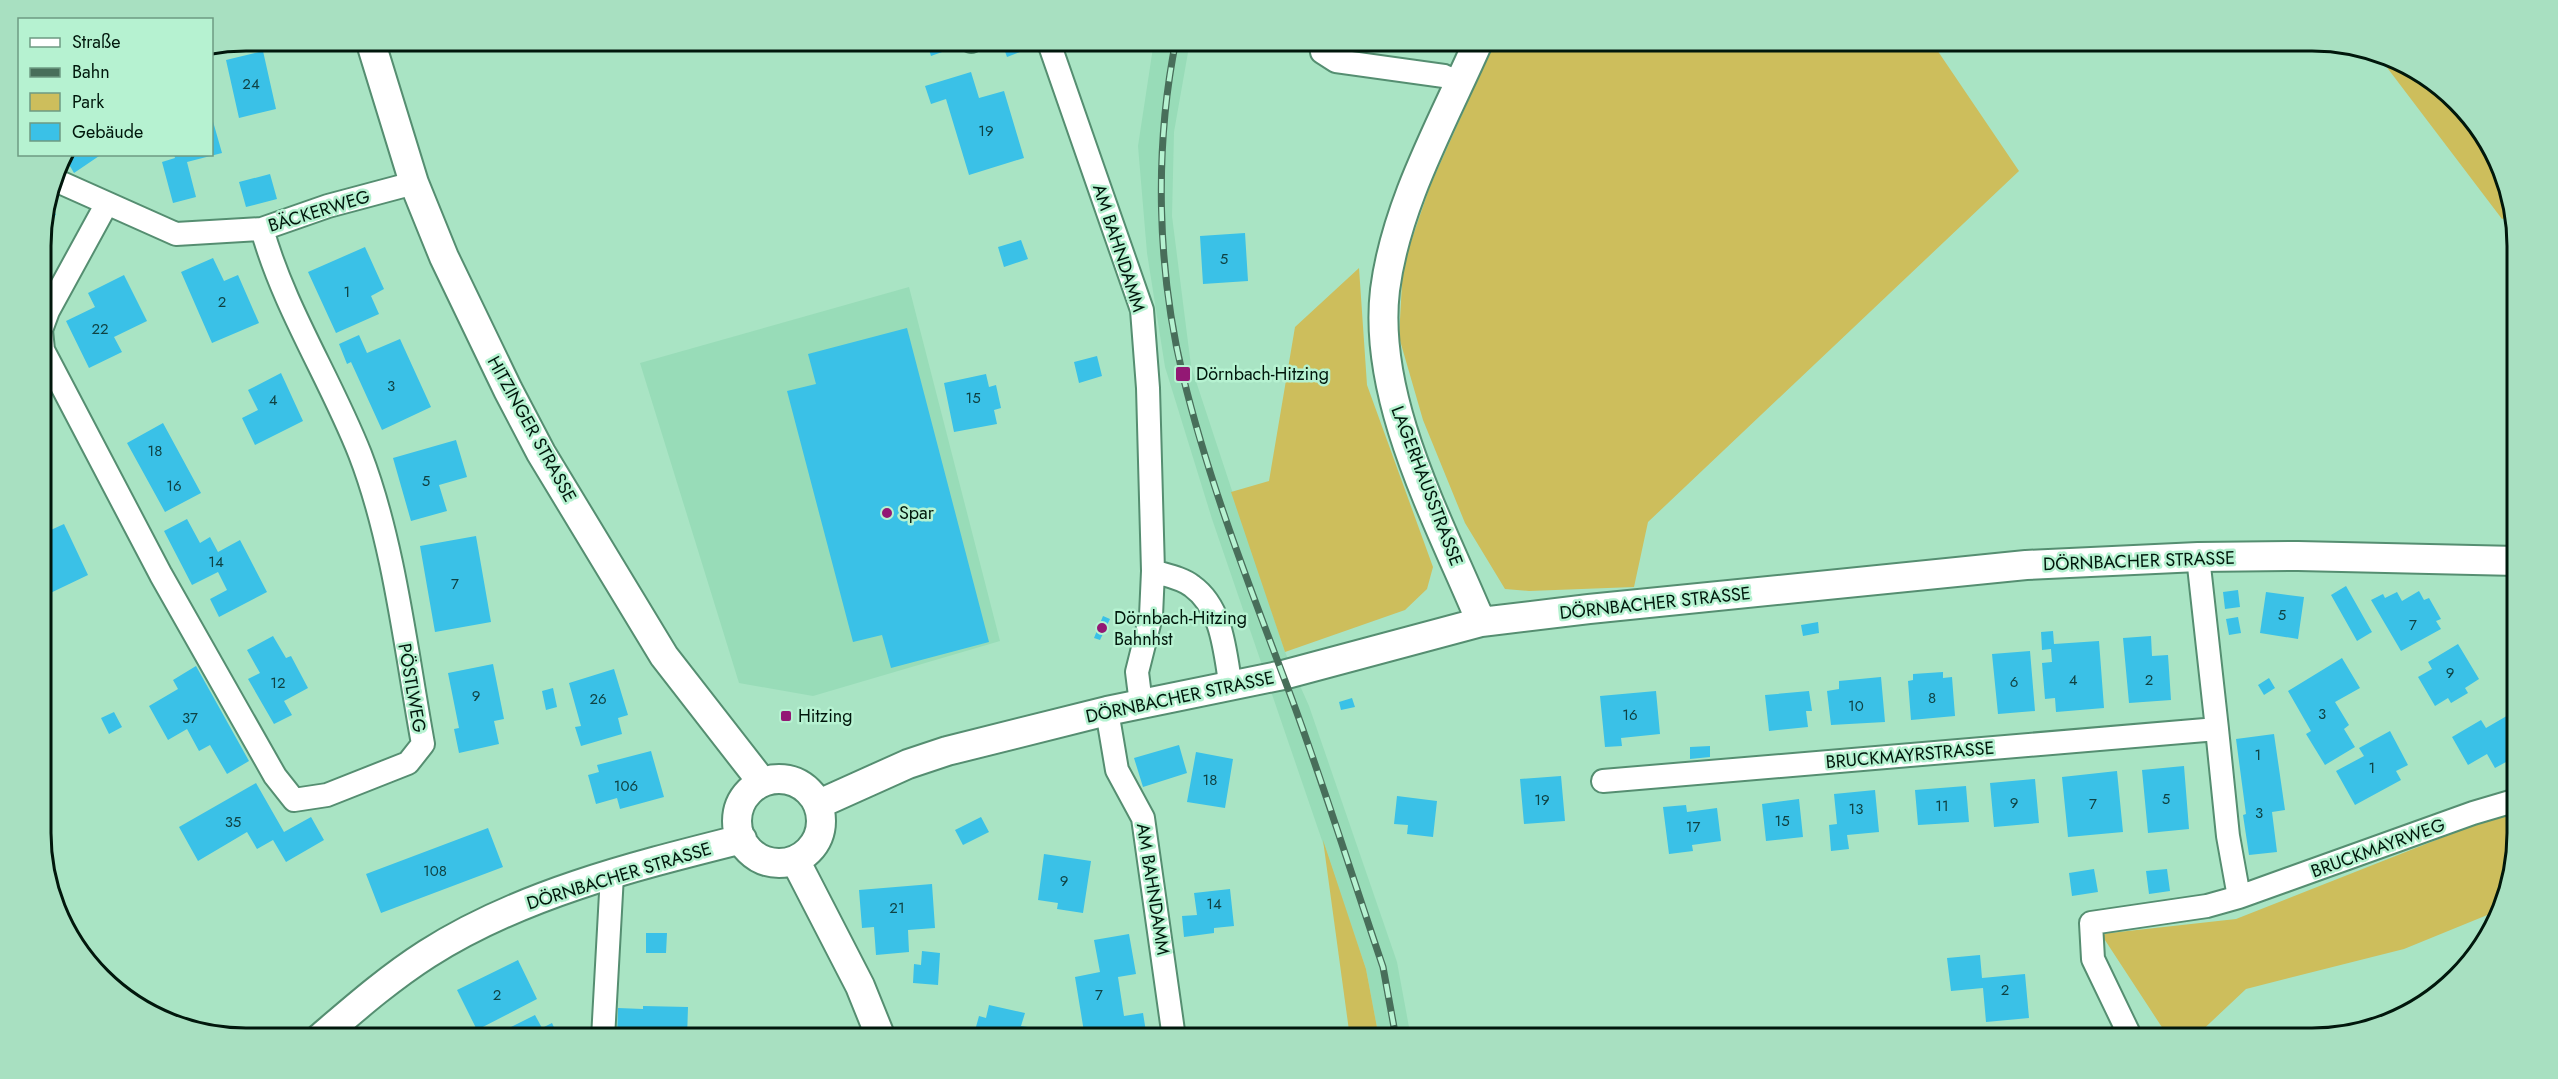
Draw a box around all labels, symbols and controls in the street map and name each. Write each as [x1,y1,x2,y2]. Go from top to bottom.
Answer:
legend [18,18,213,156]
text: Straße [72,29,120,55]
text: Bahn [72,59,110,85]
house number: 24 [242,73,260,95]
text: Park [72,89,104,115]
text: Gebäude [72,119,143,145]
house number: 19 [978,120,994,142]
street label: AM BAHNDAMM [1086,181,1152,315]
street label: BÄCKERWEG [265,183,373,239]
house number: 5 [1220,248,1228,270]
house number: 1 [344,281,350,303]
house number: 2 [218,291,226,313]
house number: 22 [91,318,109,340]
street label: HITZINGER STRASSE [481,351,583,507]
place label: Dörnbach-Hitzing [1196,361,1329,387]
marker: Dörnbach-Hitzing [1174,365,1192,383]
house number: 3 [387,375,395,397]
house number: 15 [965,387,981,409]
house number: 4 [269,389,278,411]
street label: LAGERHAUSSTRASSE [1384,402,1470,570]
house number: 18 [148,440,162,462]
house number: 5 [422,470,430,492]
house number: 16 [166,475,182,497]
place label: Spar [899,500,935,526]
marker: Spar [880,506,894,520]
street label: DÖRNBACHER STRASSE [2043,545,2235,577]
house number: 14 [208,551,224,573]
house number: 7 [451,573,459,595]
street label: DÖRNBACHER STRASSE [1558,580,1752,626]
house number: 5 [2278,604,2286,626]
place label: Dörnbach-Hitzing Bahnhst [1114,605,1247,652]
house number: 7 [2409,614,2417,636]
marker: Dörnbach-Hitzing Bahnhst [1095,621,1109,635]
street label: PÖSTLWEG [391,641,433,735]
house number: 9 [2446,662,2454,684]
street label: DÖRNBACHER STRASSE [1083,664,1277,730]
house number: 4 [2069,669,2078,691]
house number: 2 [2145,669,2153,691]
house number: 6 [2010,671,2018,693]
house number: 12 [270,672,286,694]
house number: 9 [472,685,480,707]
house number: 8 [1928,687,1936,709]
house number: 26 [589,688,607,710]
house number: 10 [1848,695,1864,717]
place label: Hitzing [798,703,853,729]
house number: 3 [2318,703,2326,725]
house number: 16 [1622,704,1638,726]
house number: 37 [182,707,198,729]
marker: Hitzing [779,709,793,723]
street label: BRUCKMAYRSTRASSE [1825,735,1995,775]
house number: 1 [2255,744,2261,766]
house number: 1 [2369,757,2375,779]
house number: 18 [1203,769,1217,791]
house number: 106 [614,775,638,797]
house number: 5 [2162,788,2170,810]
house number: 19 [1534,789,1550,811]
house number: 9 [2010,792,2018,814]
house number: 7 [2089,793,2097,815]
house number: 11 [1935,795,1949,817]
house number: 13 [1849,798,1863,820]
house number: 3 [2255,802,2263,824]
house number: 15 [1774,810,1790,832]
house number: 35 [225,811,241,833]
street label: BRUCKMAYRWEG [2307,812,2449,884]
house number: 17 [1686,816,1700,838]
street label: AM BAHNDAMM [1130,821,1176,957]
street label: DÖRNBACHER STRASSE [523,835,715,917]
house number: 108 [423,860,447,882]
house number: 9 [1060,870,1068,892]
house number: 14 [1206,893,1222,915]
house number: 21 [889,897,905,919]
house number: 2 [2001,979,2009,1001]
house number: 2 [493,984,501,1006]
house number: 7 [1095,984,1103,1006]

